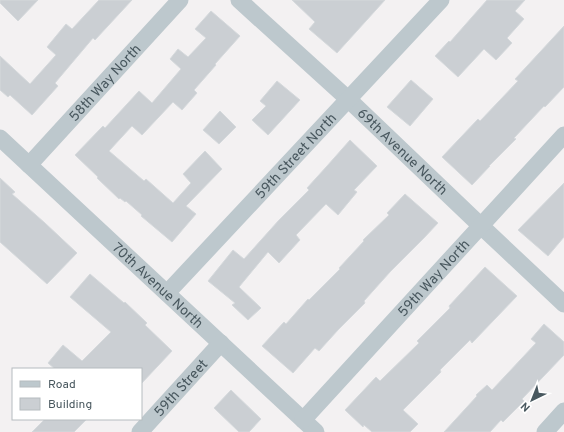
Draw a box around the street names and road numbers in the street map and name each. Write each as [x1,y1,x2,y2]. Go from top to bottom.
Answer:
street label: 58th Way North [66,41,145,126]
street label: 69th Avenue North [353,105,450,199]
street label: 59th Street North [252,110,341,203]
street label: 59th Way North [395,237,474,321]
street label: 70th Avenue North [108,240,206,333]
street label: 59th Street [151,356,212,421]

